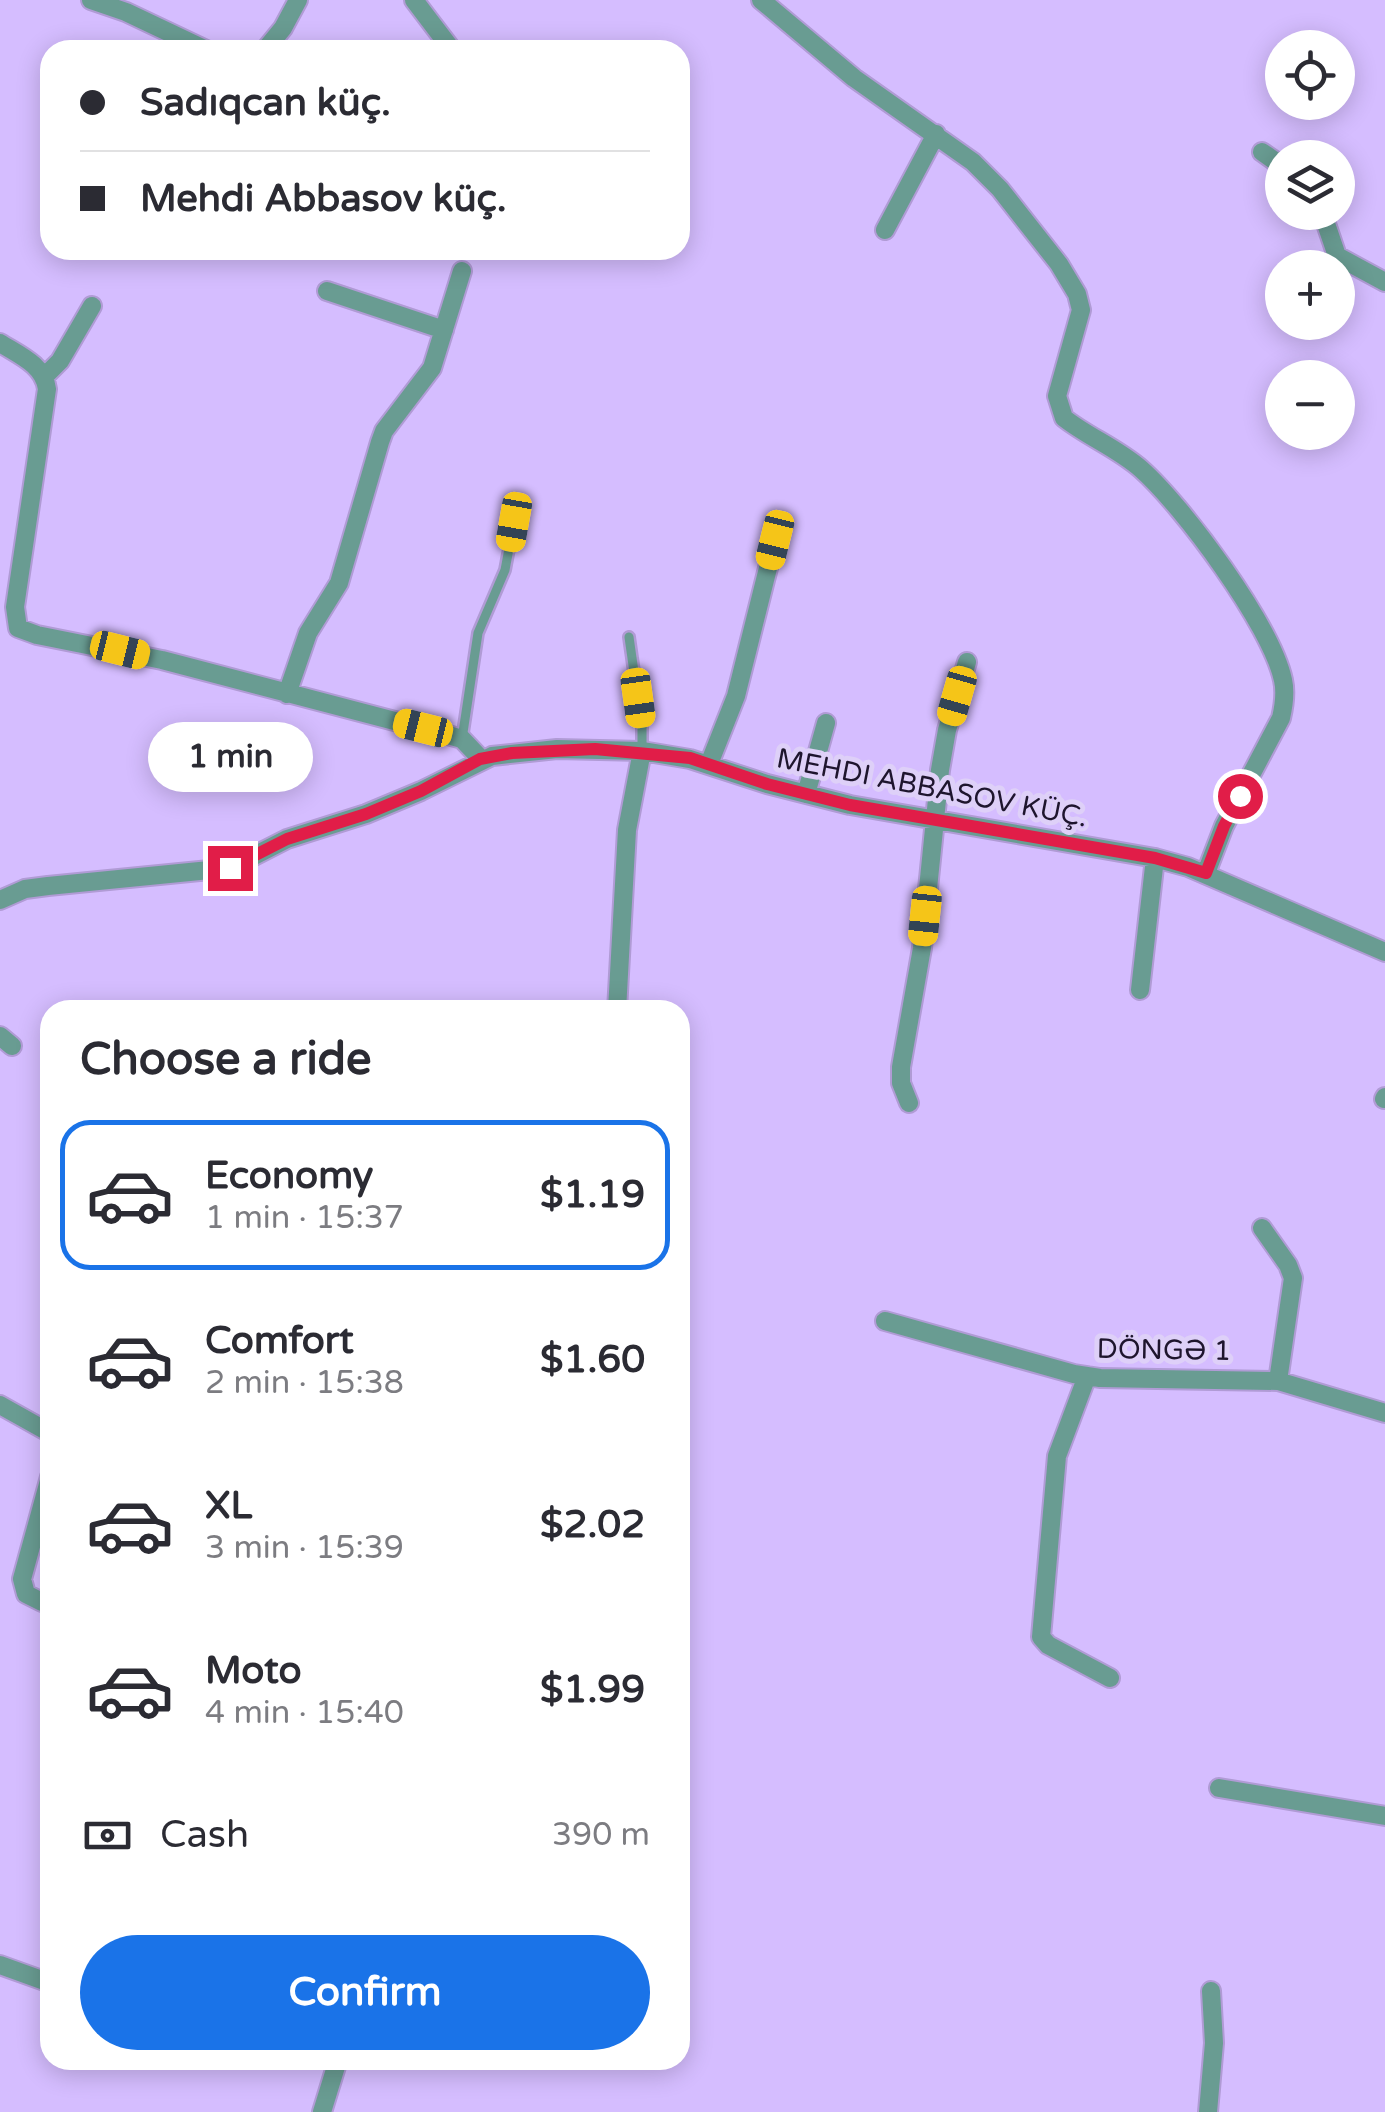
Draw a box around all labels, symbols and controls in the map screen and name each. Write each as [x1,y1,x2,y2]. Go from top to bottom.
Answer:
map controls [1265,30,1355,450]
button: locate [1265,30,1355,120]
text: Sadıqcan küç. [140,80,391,126]
button: layers [1265,140,1355,230]
text: Mehdi Abbasov küç. [140,176,507,222]
button: + [1265,250,1355,340]
button: − [1265,360,1355,450]
car [494,490,534,554]
car [753,507,797,573]
car [87,628,153,672]
car [934,663,980,729]
car [619,666,657,730]
car [390,706,456,750]
callout: 1 min [148,723,312,793]
text: 1 min [188,738,273,776]
street label: MEHDI ABBASOV KÜÇ. [774,741,1090,835]
route start [1218,774,1263,819]
route end [208,846,253,891]
car [907,885,943,947]
text: Choose a ride [80,1033,371,1087]
icon: car [85,1150,175,1240]
text: Economy [205,1153,373,1199]
text: $1.19 [540,1172,645,1218]
text: 1 min · 15:37 [205,1199,404,1237]
icon: car [85,1315,175,1405]
text: Comfort [205,1318,354,1364]
street label: DÖNGƏ 1 [1096,1332,1232,1368]
text: $1.60 [540,1337,645,1383]
text: 2 min · 15:38 [205,1364,404,1402]
icon: car [85,1480,175,1570]
text: XL [205,1483,252,1529]
text: $2.02 [540,1502,645,1548]
text: 3 min · 15:39 [205,1529,404,1567]
icon: car [85,1645,175,1735]
text: Moto [205,1648,301,1694]
text: $1.99 [540,1667,645,1713]
text: 4 min · 15:40 [205,1694,404,1732]
icon: cash [80,1808,135,1863]
text: Cash [160,1812,249,1858]
text: 390 m [552,1816,650,1854]
button: Confirm [80,1935,650,2050]

